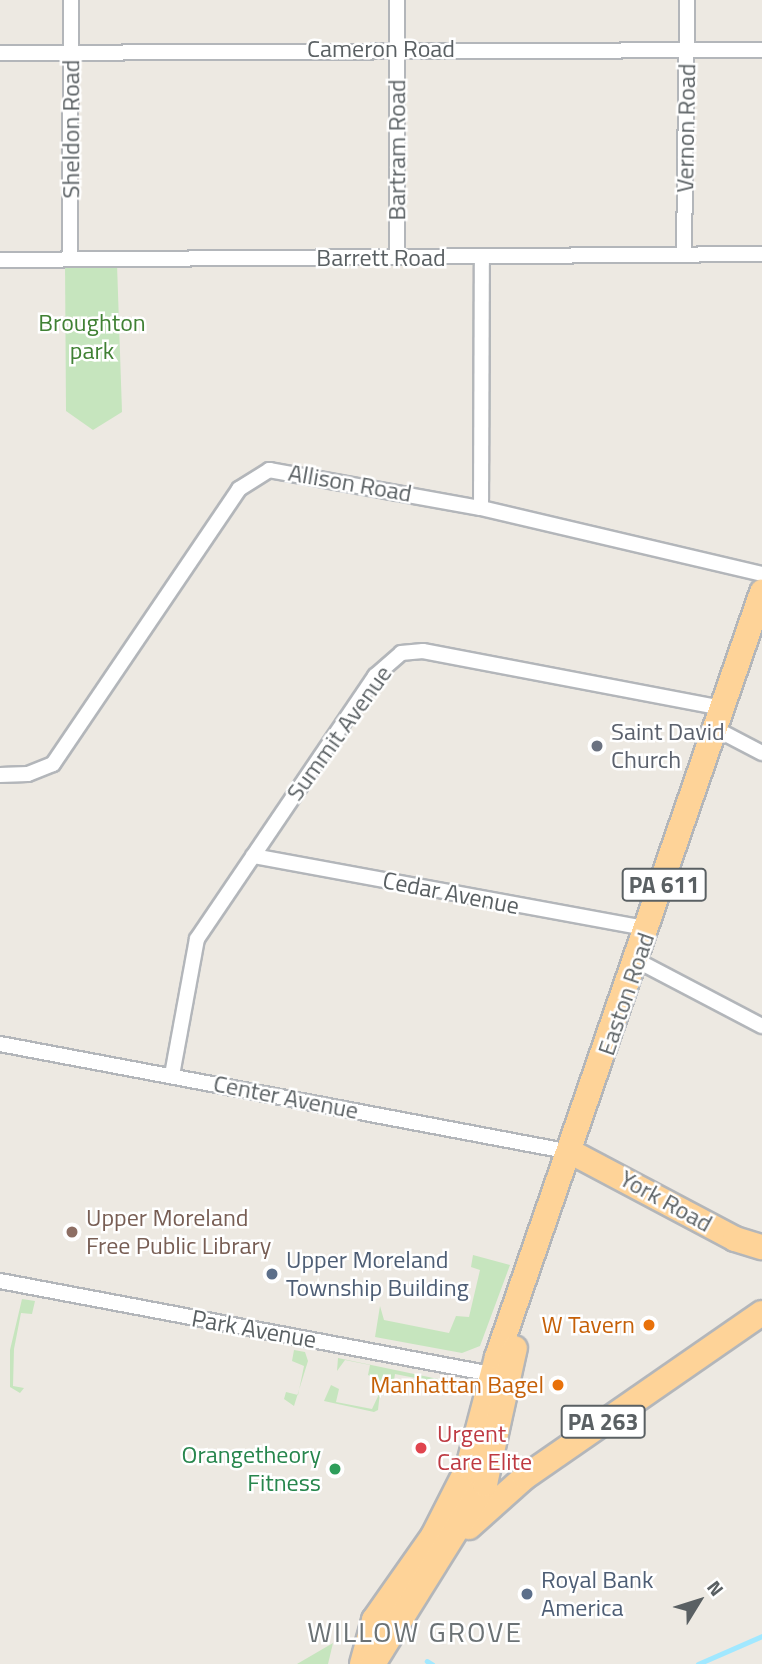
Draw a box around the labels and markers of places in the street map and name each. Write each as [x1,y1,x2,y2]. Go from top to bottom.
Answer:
place label: Saint David Church [611,718,725,774]
marker: Saint David Church [589,738,605,754]
place label: Upper Moreland Free Public Library [86,1204,271,1260]
marker: Upper Moreland Free Public Library [64,1224,80,1240]
place label: Upper Moreland Township Building [286,1246,469,1302]
marker: Upper Moreland Township Building [264,1266,280,1282]
place label: W Tavern [541,1311,635,1339]
marker: W Tavern [641,1317,657,1333]
place label: Manhattan Bagel [370,1371,544,1399]
marker: Manhattan Bagel [550,1377,566,1393]
place label: Urgent Care Elite [437,1420,532,1476]
marker: Urgent Care Elite [411,1438,431,1458]
place label: Orangetheory Fitness [182,1441,321,1497]
marker: Orangetheory Fitness [327,1461,343,1477]
place label: Royal Bank America [541,1566,653,1622]
marker: Royal Bank America [519,1586,535,1602]

